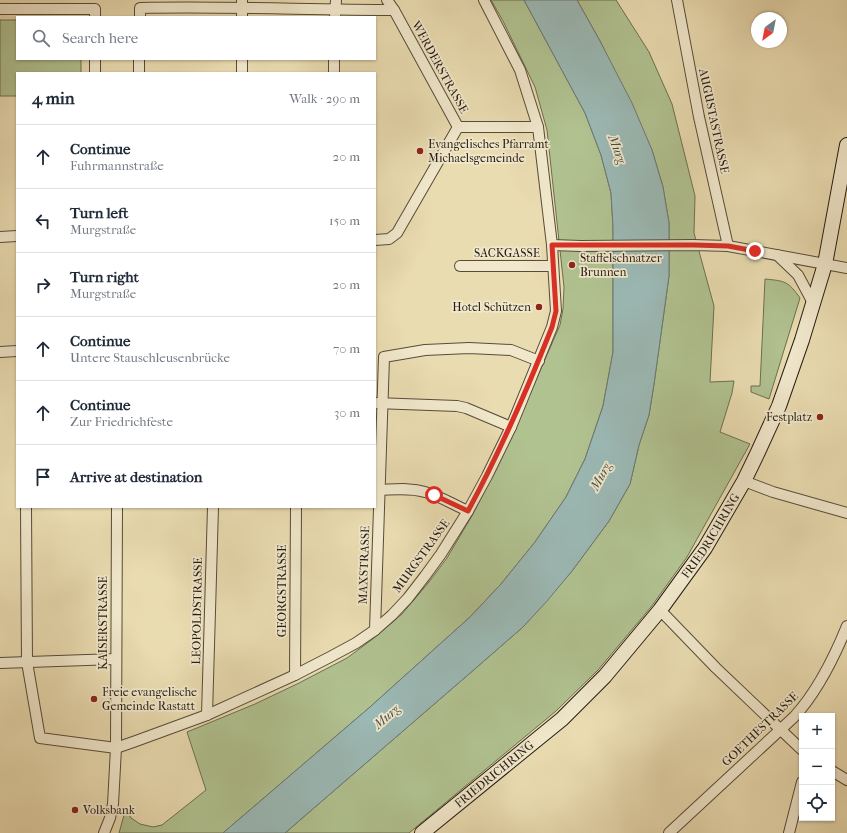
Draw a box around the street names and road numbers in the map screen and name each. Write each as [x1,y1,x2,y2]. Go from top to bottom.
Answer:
street label: WERDERSTRASSE [408,18,471,116]
street label: AUGUSTASTRASSE [696,66,732,175]
street label: SACKGASSE [474,246,540,260]
street label: FRIEDRICHRING [678,490,743,581]
street label: MURGSTRASSE [390,516,452,596]
street label: MAXSTRASSE [356,525,372,605]
street label: GEORGSTRASSE [275,545,289,637]
street label: LEOPOLDSTRASSE [189,557,205,665]
street label: KAISERSTRASSE [96,576,110,670]
street label: GOETHESTRASSE [719,689,801,769]
street label: FRIEDRICHRING [452,738,537,811]

